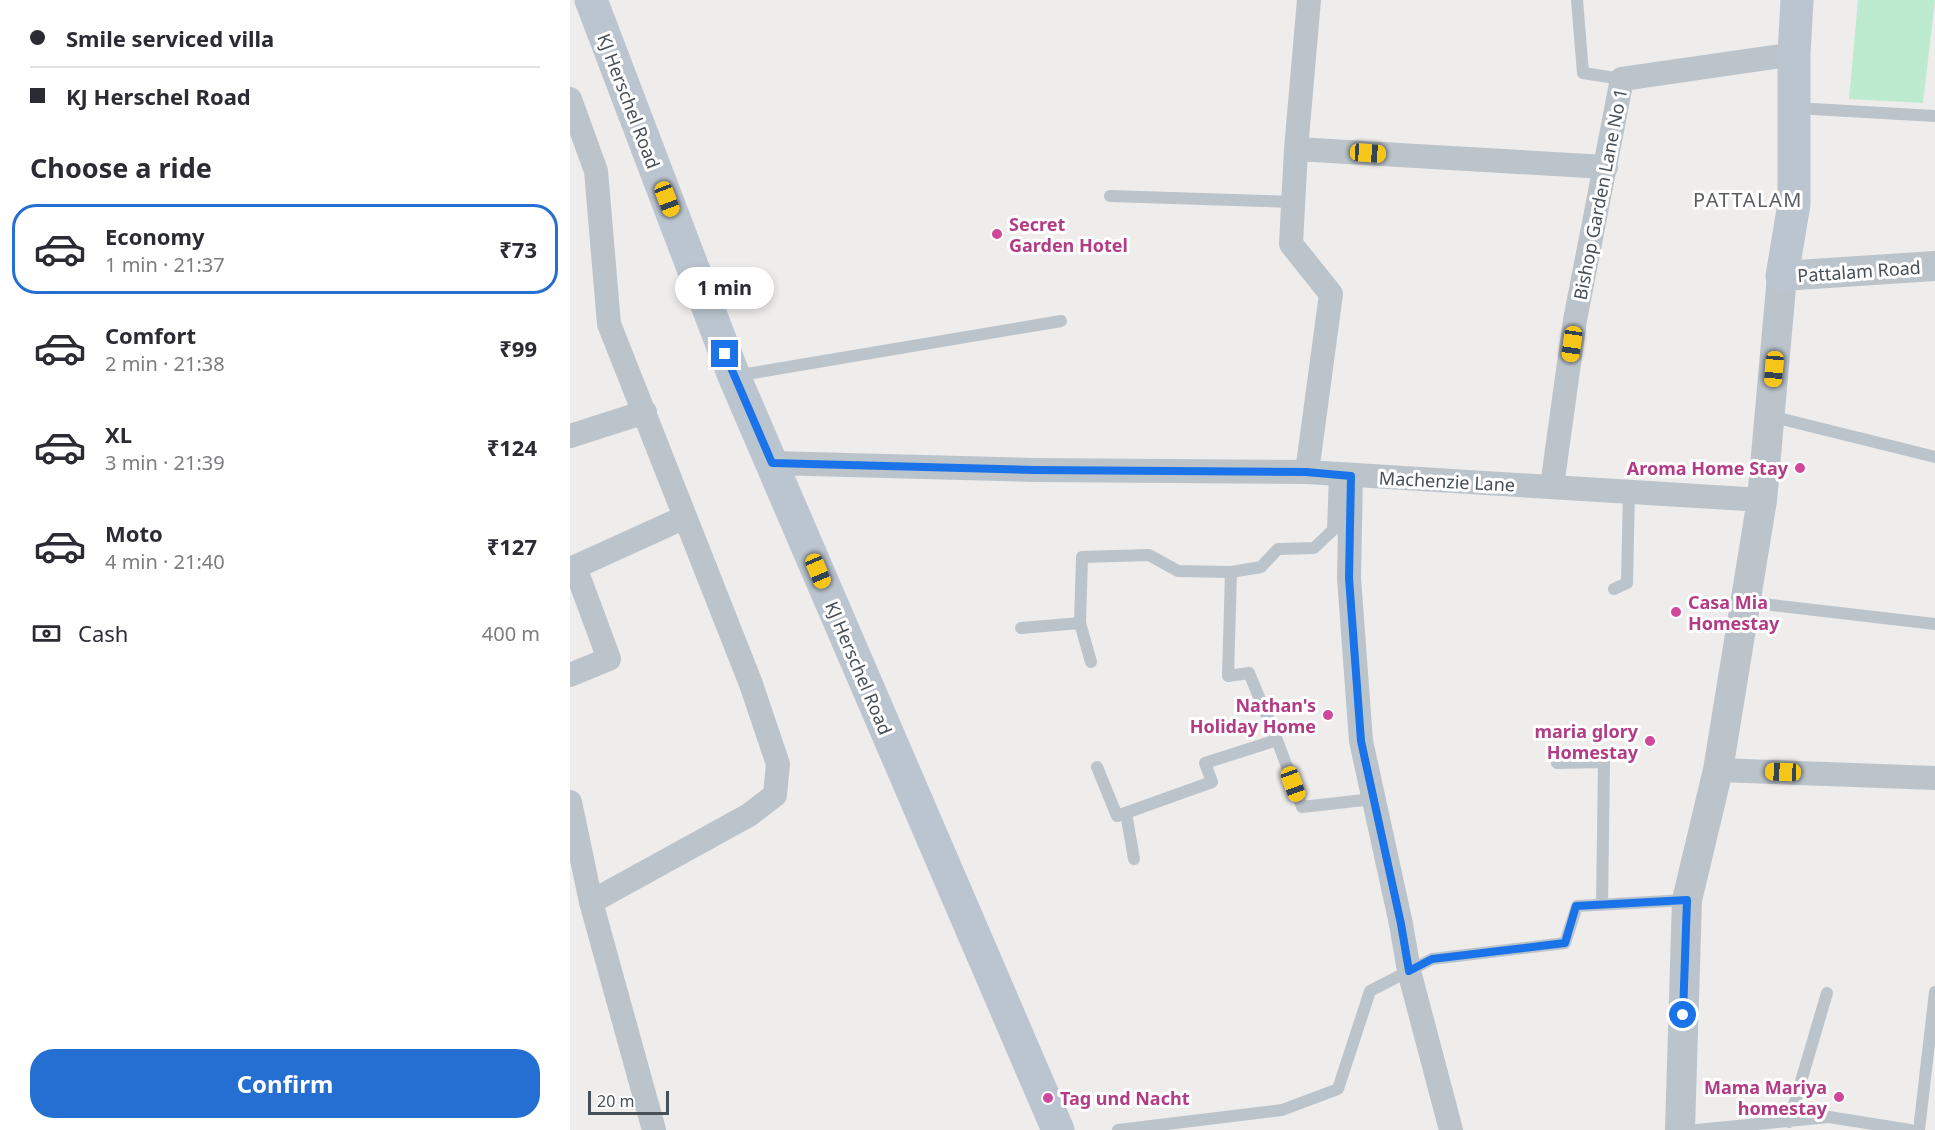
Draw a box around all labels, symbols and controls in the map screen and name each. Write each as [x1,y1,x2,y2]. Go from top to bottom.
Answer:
text: Smile serviced villa [66,23,274,53]
street label: KJ Herschel Road [592,30,666,172]
text: KJ Herschel Road [66,81,251,111]
street label: Bishop Garden Lane No 1 [1568,86,1632,302]
car [1349,143,1387,163]
text: Choose a ride [30,149,212,186]
car [652,179,682,219]
district label: PATTALAM [1693,186,1803,213]
place label: Secret Garden Hotel [1009,212,1128,257]
text: Economy [105,221,204,251]
icon: car [33,222,87,276]
marker: Secret Garden Hotel [990,227,1004,241]
text: ₹73 [499,234,537,264]
text: 1 min · 21:37 [105,251,225,278]
street label: Pattalam Road [1797,255,1921,287]
callout: 1 min [676,267,774,309]
text: 1 min [697,274,752,301]
text: Comfort [105,320,196,350]
icon: car [33,321,87,375]
car [1561,325,1583,363]
text: ₹99 [499,333,537,363]
route end [711,340,738,367]
text: 2 min · 21:38 [105,350,225,377]
car [1763,350,1785,388]
text: XL [105,419,132,449]
icon: car [33,420,87,474]
text: ₹124 [487,432,537,462]
text: 3 min · 21:39 [105,449,225,476]
place label: Aroma Home Stay [1627,456,1789,480]
marker: Aroma Home Stay [1793,461,1807,475]
street label: Machenzie Lane [1378,465,1516,497]
text: Moto [105,518,163,548]
icon: car [33,519,87,573]
text: ₹127 [487,531,537,561]
text: 4 min · 21:40 [105,548,225,575]
car [803,551,833,591]
place label: Casa Mia Homestay [1688,590,1780,635]
street label: KJ Herschel Road [820,598,898,738]
marker: Casa Mia Homestay [1669,605,1683,619]
icon: cash [30,617,63,650]
text: Cash [78,618,128,648]
text: 400 m [482,620,540,647]
place label: Nathan's Holiday Home [1190,693,1316,738]
marker: Nathan's Holiday Home [1321,708,1335,722]
place label: maria glory Homestay [1534,719,1639,764]
marker: maria glory Homestay [1643,734,1657,748]
car [1765,762,1801,782]
car [1278,764,1308,804]
route start [1669,1001,1696,1028]
button: Confirm [30,1049,540,1118]
place label: Mama Mariya homestay [1704,1075,1828,1120]
place label: Tag und Nacht [1060,1086,1190,1110]
scale bar [588,1088,669,1116]
text: 20 m [597,1090,634,1112]
marker: Mama Mariya homestay [1832,1090,1846,1104]
marker: Tag und Nacht [1041,1091,1055,1105]

